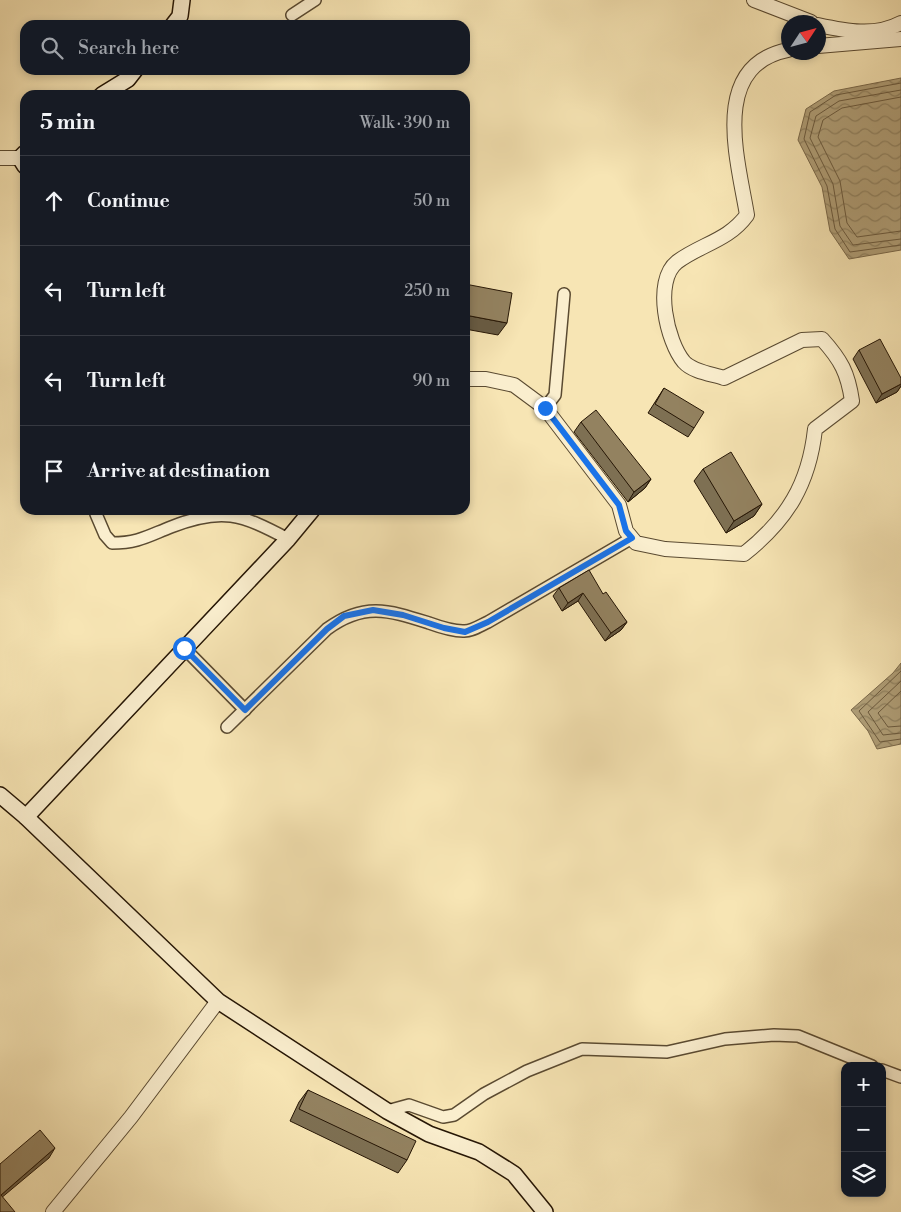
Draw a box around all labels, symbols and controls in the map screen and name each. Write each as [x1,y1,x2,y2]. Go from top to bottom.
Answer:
north arrow [781,15,826,60]
search box [20,20,470,75]
icon: search [38,34,66,62]
text: Search here [78,36,179,60]
text: 5 min [40,110,95,136]
text: Walk · 390 m [360,113,450,133]
icon: ahead [40,187,68,215]
text: Continue [87,189,170,213]
text: 50 m [413,191,450,211]
icon: left [40,277,68,305]
text: Turn left [87,279,166,303]
text: 250 m [404,281,450,301]
icon: left [40,367,68,395]
text: Turn left [87,369,166,393]
text: 90 m [412,371,450,391]
route end [534,397,557,420]
icon: arrive [40,457,68,485]
text: Arrive at destination [87,459,270,483]
route start [173,637,196,660]
map controls [841,1062,886,1197]
button: + [841,1062,886,1107]
button: − [841,1107,886,1152]
button: layers [841,1152,886,1197]

